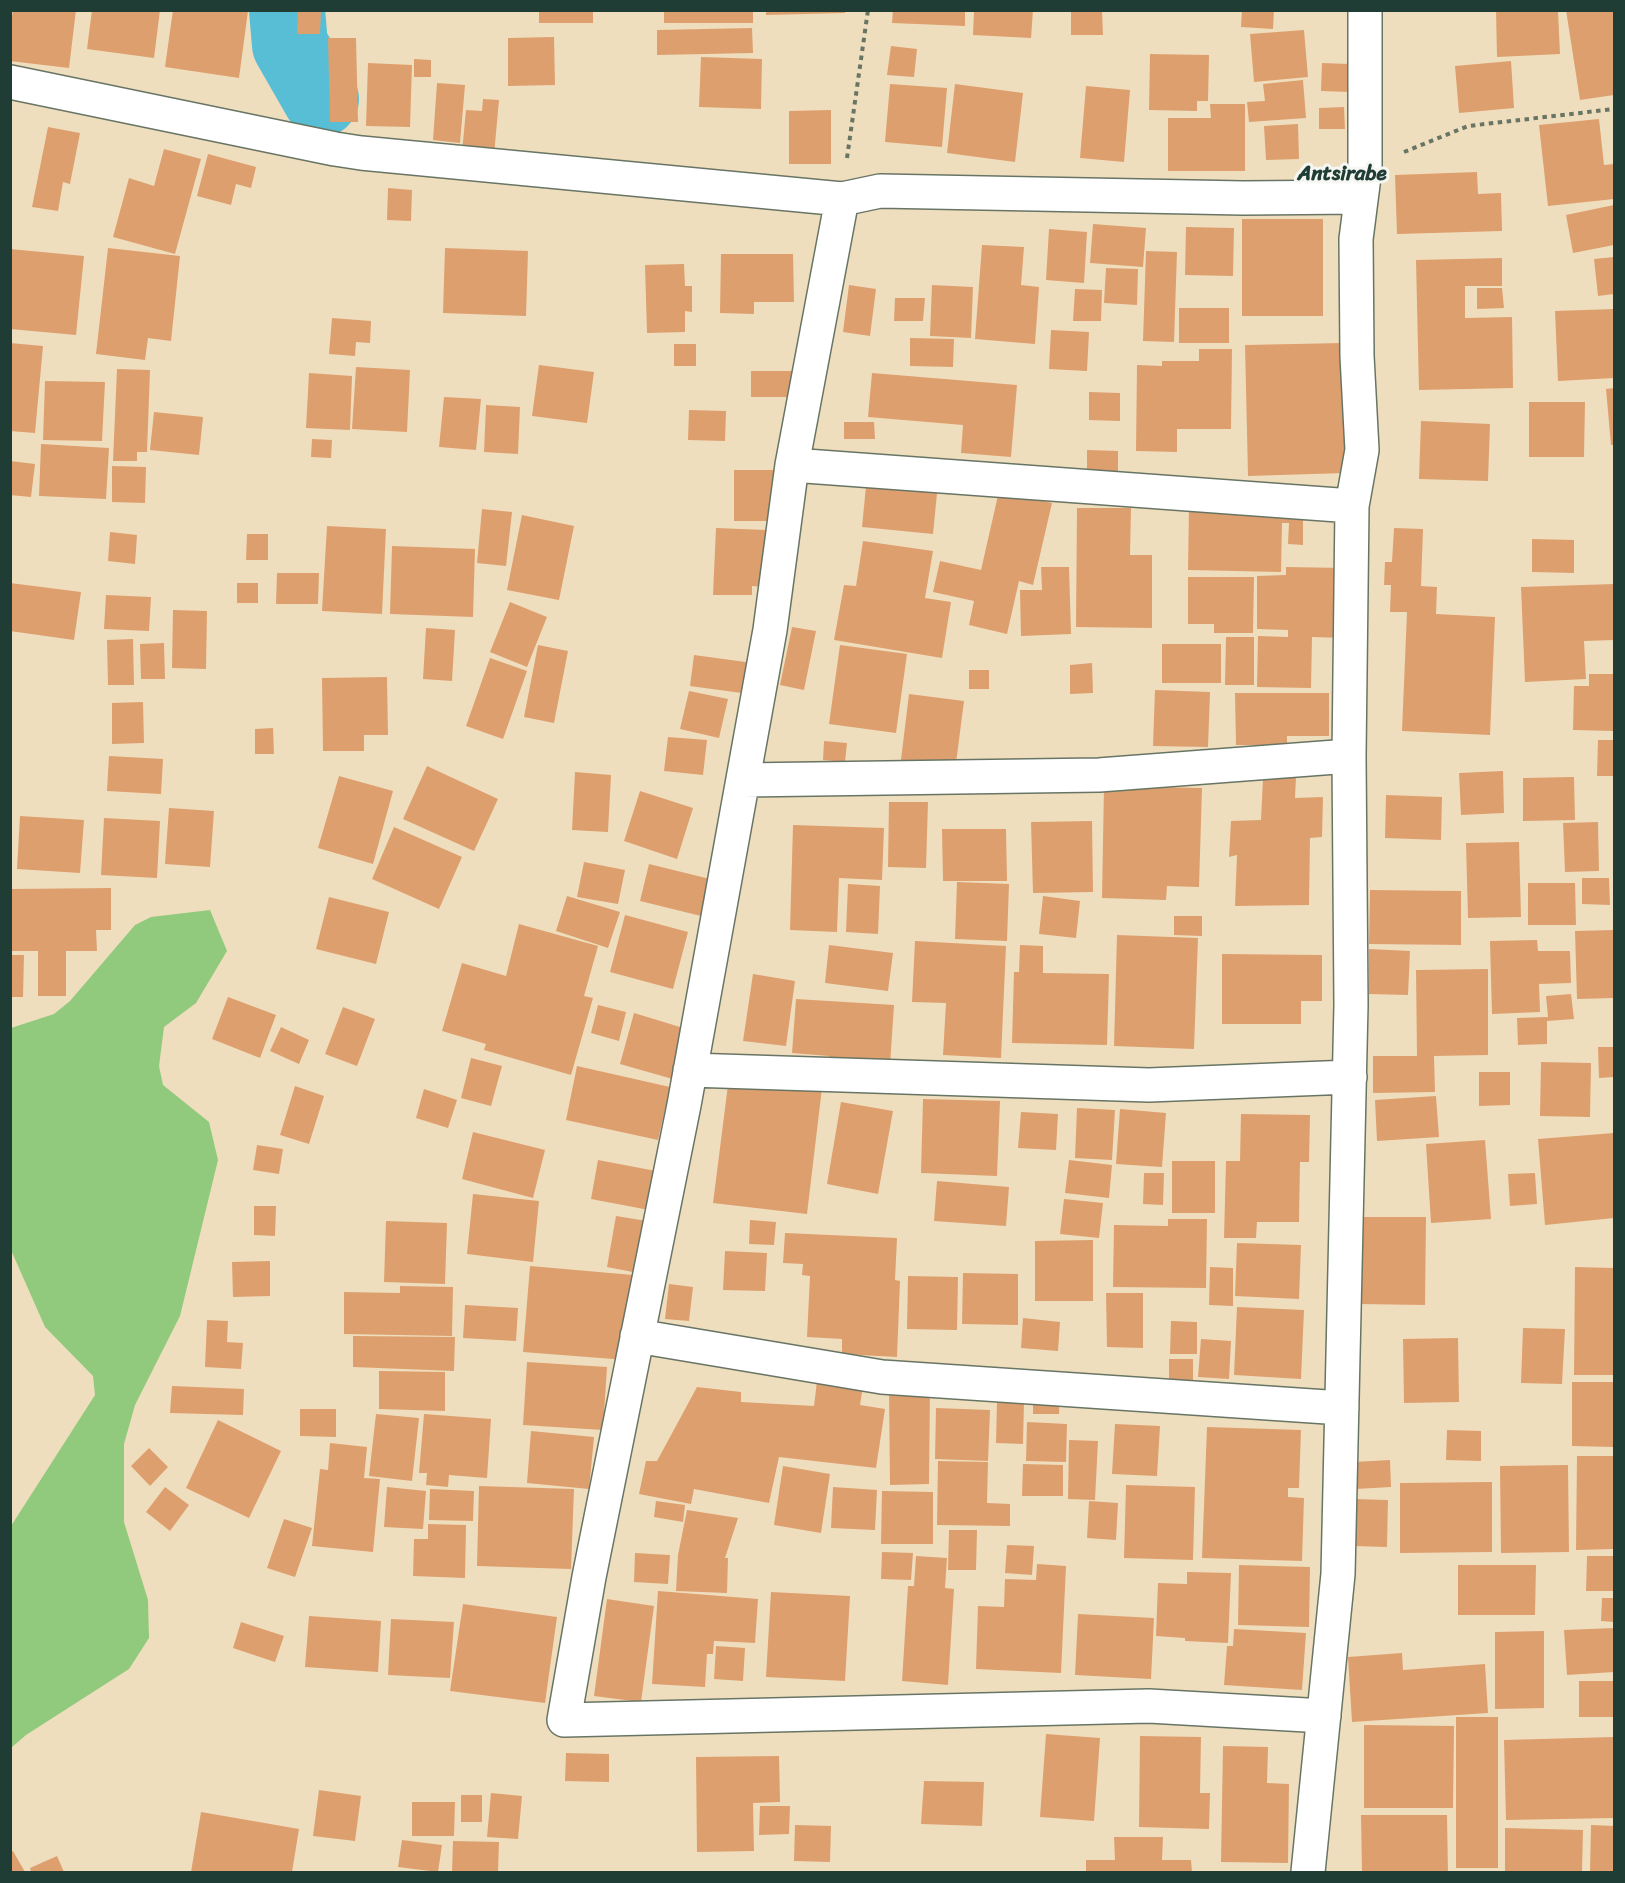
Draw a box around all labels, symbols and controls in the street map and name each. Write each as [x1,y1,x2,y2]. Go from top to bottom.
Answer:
district label: Antsirabe [1297,162,1387,188]

